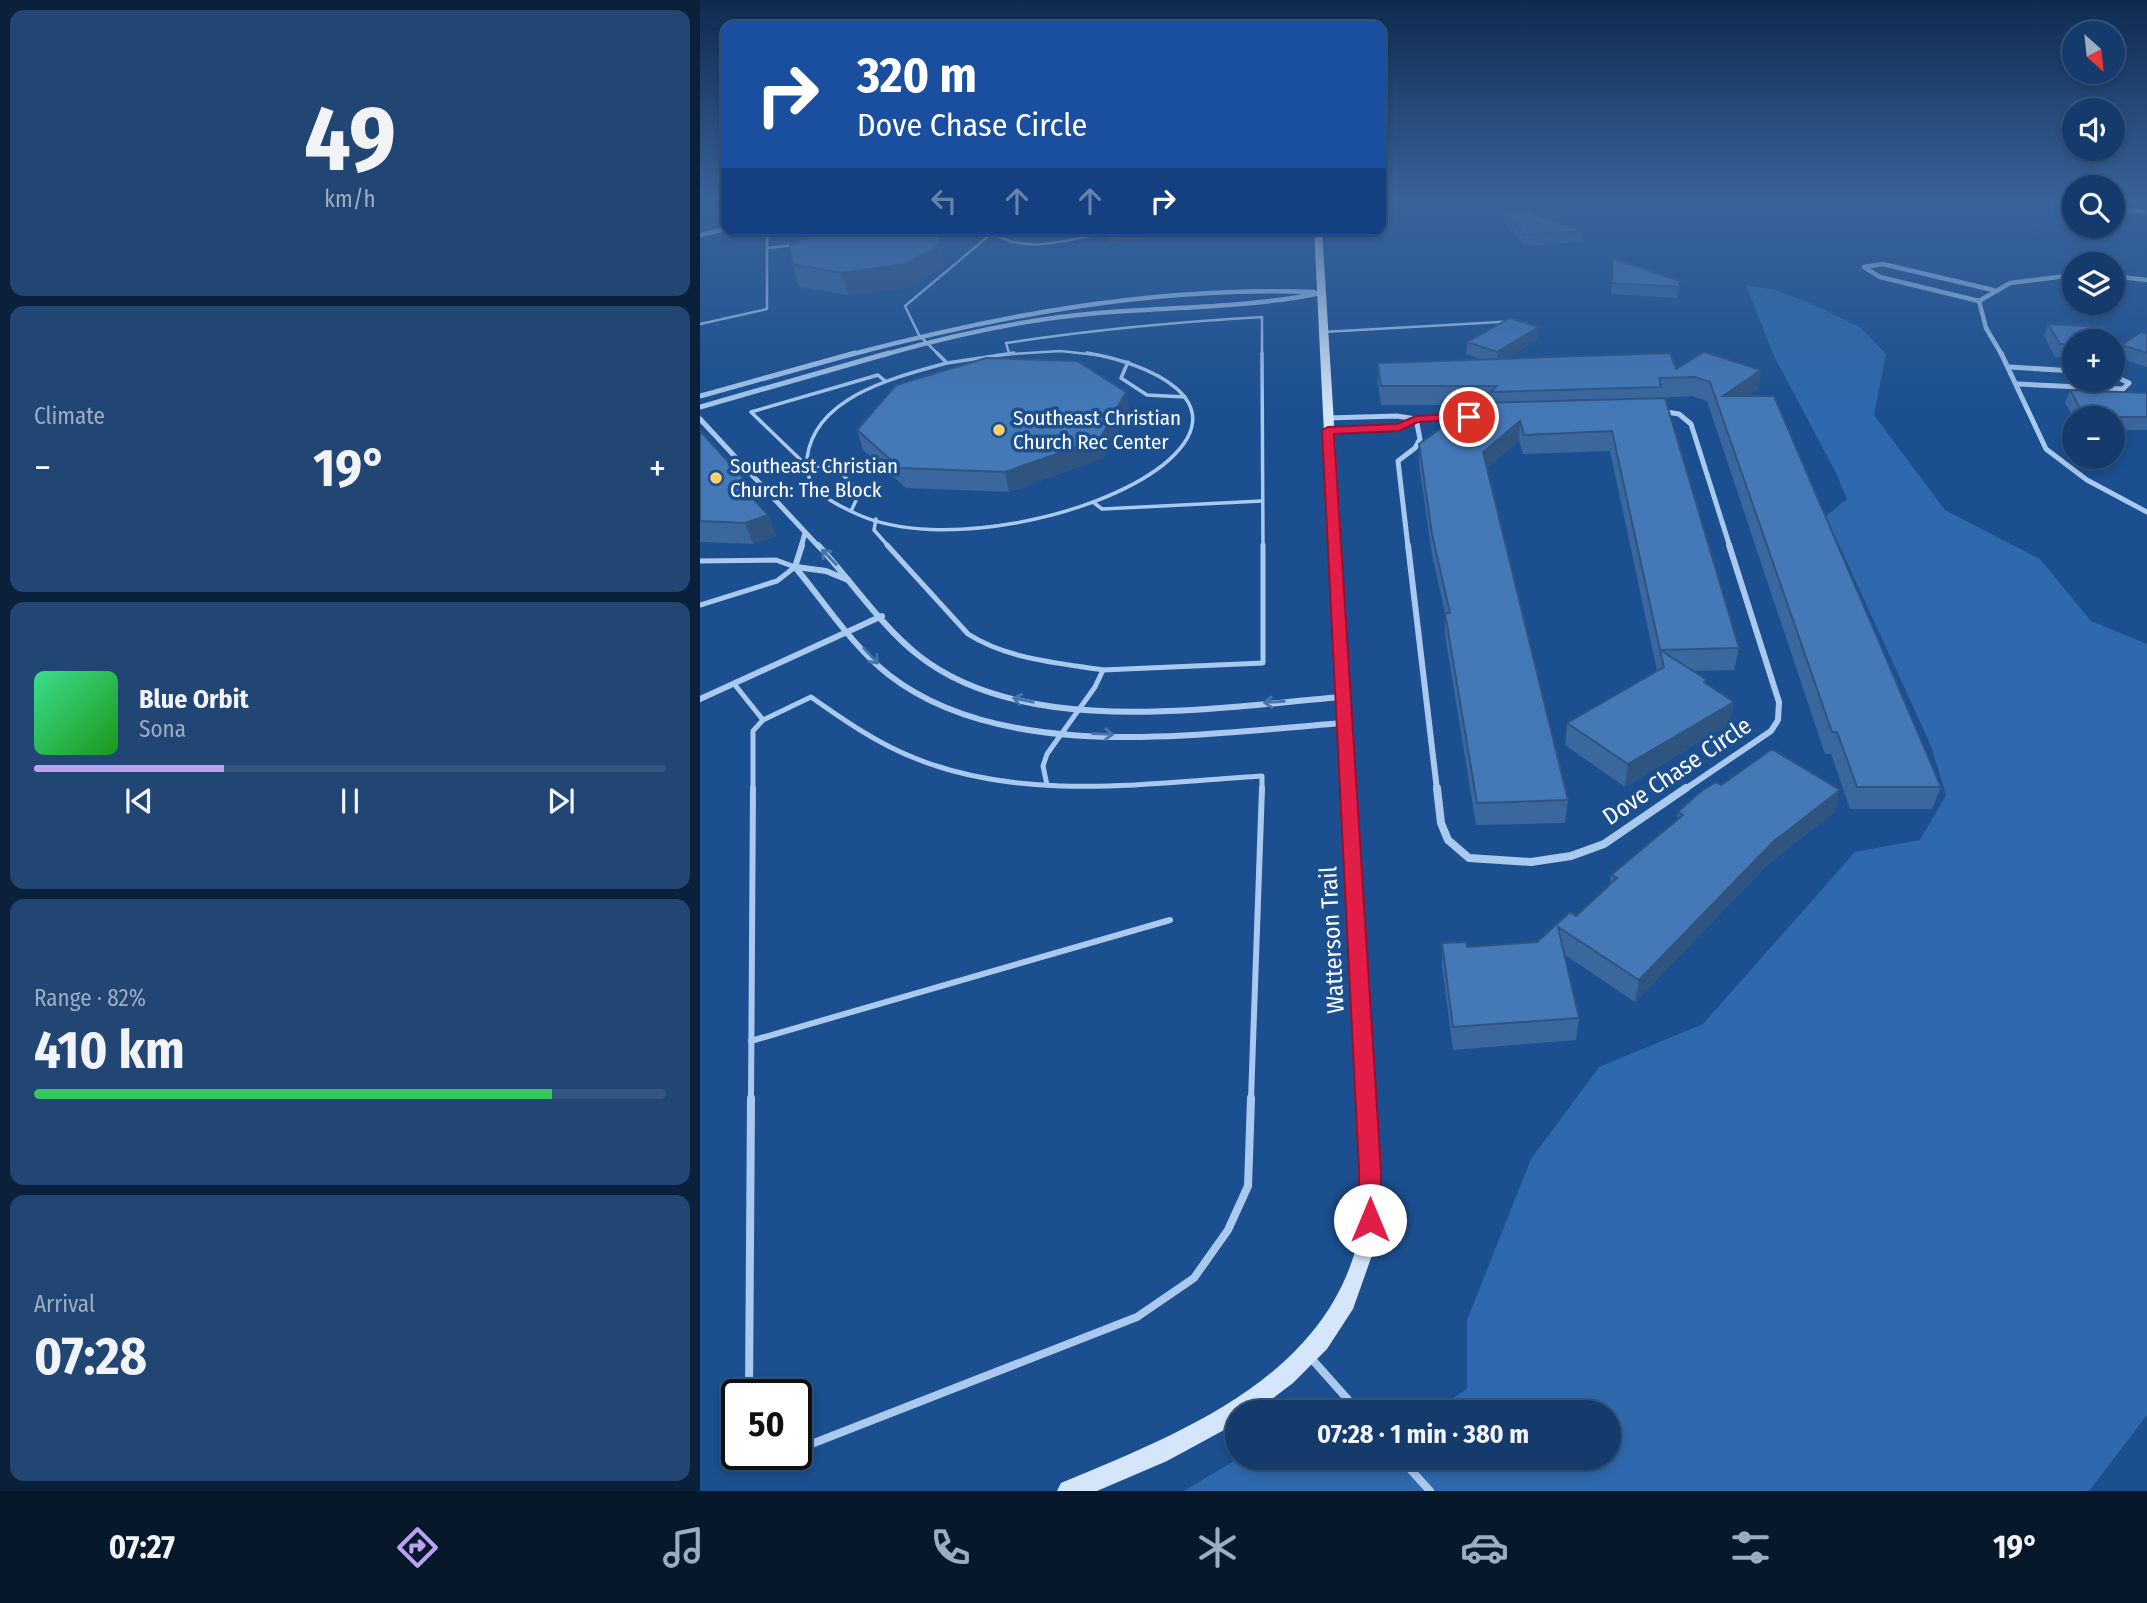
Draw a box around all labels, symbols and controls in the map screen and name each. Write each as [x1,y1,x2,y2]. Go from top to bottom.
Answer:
north arrow [2062,21,2124,84]
map controls [2062,21,2125,469]
text: 320 m [857,46,977,105]
icon: right [742,49,833,140]
text: 49 [304,85,396,194]
button: sound [2062,98,2125,161]
text: Dove Chase Circle [857,106,1087,144]
button: search [2062,175,2125,238]
icon: left [925,182,963,220]
icon: ahead [998,182,1036,220]
icon: ahead [1071,182,1109,220]
icon: right [1144,182,1182,220]
text: km/h [324,185,376,213]
button: layers [2062,252,2125,315]
button: + [2062,329,2125,392]
pin [1439,387,1499,447]
icon: arrive [1450,398,1488,436]
text: Climate [34,402,105,430]
place label: Southeast Christian Church Rec Center [1013,405,1181,455]
button: − [2062,406,2125,469]
marker: Southeast Christian Church Rec Center [991,422,1007,438]
text: 19° [313,437,387,500]
text: − [34,445,51,491]
text: + [649,445,666,491]
place label: Southeast Christian Church: The Block [730,453,898,503]
marker: Southeast Christian Church: The Block [708,470,724,486]
one-way arrow [820,549,837,566]
one-way arrow [863,647,880,664]
text: Blue Orbit [139,684,249,715]
one-way arrow [1012,693,1035,707]
one-way arrow [1263,696,1286,709]
street label: Dove Chase Circle [1598,711,1756,831]
text: Sona [139,715,186,743]
one-way arrow [1091,727,1114,741]
icon: previous [120,782,158,820]
icon: pause [331,782,369,820]
icon: next [542,782,580,820]
street label: Watterson Trail [1314,866,1350,1014]
text: Range · 82% [34,984,146,1012]
text: 410 km [34,1019,185,1082]
position arrow [1333,1183,1407,1257]
text: Arrival [34,1290,95,1318]
text: 07:28 [34,1325,147,1388]
speed limit sign: 50 [721,1379,812,1470]
text: 07:28 · 1 min · 380 m [1317,1419,1529,1450]
icon: directions [393,1523,442,1572]
icon: music [659,1523,708,1572]
icon: phone [926,1523,975,1572]
icon: climate [1193,1523,1242,1572]
icon: car [1460,1523,1509,1572]
icon: filters [1726,1523,1775,1572]
text: 07:27 [109,1528,175,1566]
text: 19° [1993,1528,2038,1566]

